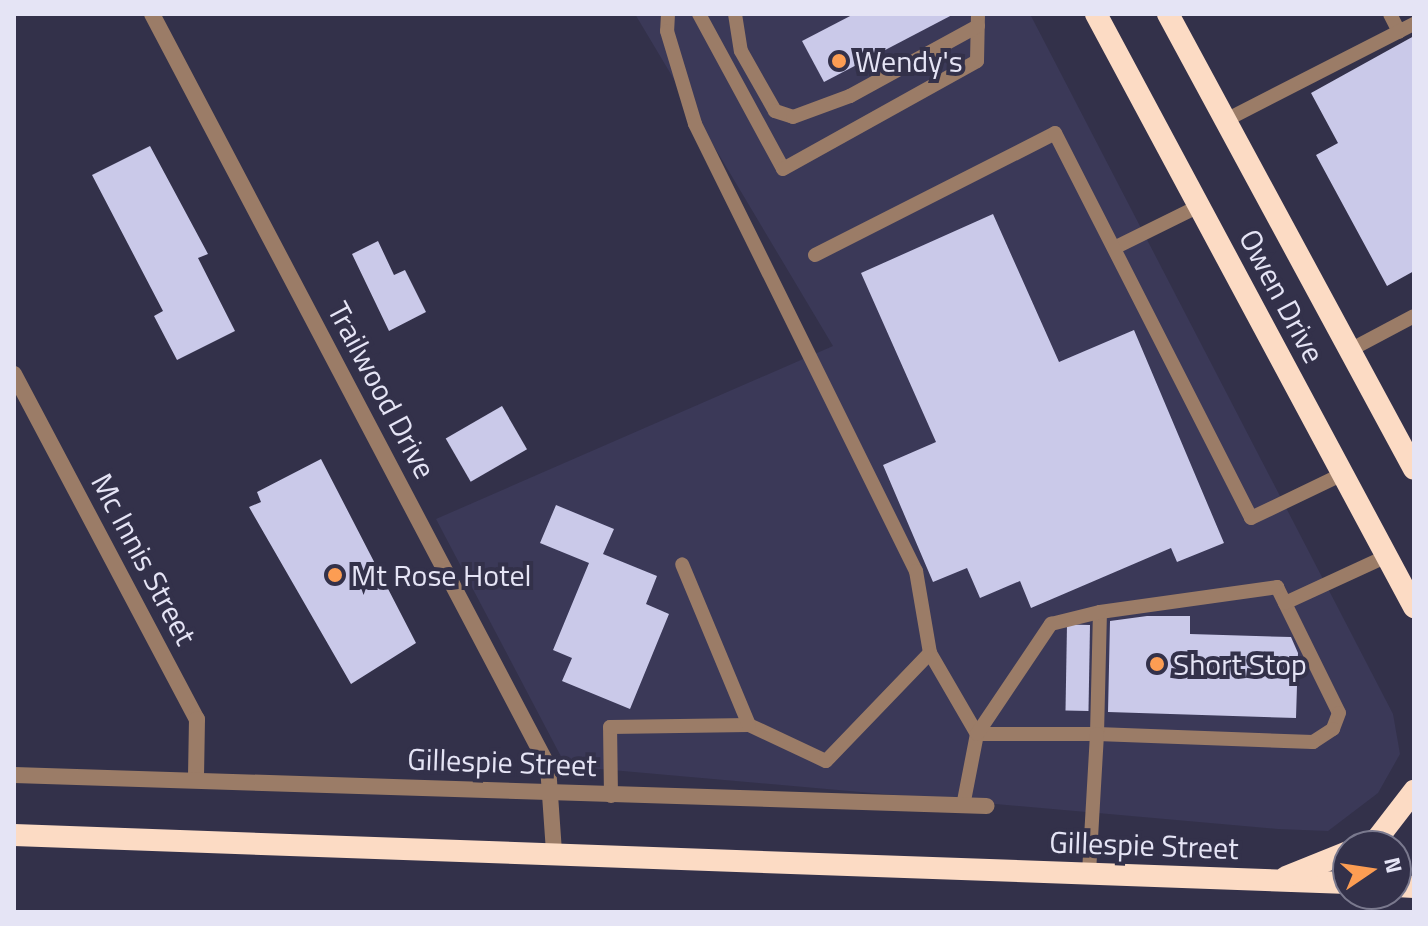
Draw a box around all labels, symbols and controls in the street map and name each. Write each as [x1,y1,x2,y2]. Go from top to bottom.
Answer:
place label: Wendy's [855,43,963,79]
marker: Wendy's [830,52,848,70]
street label: Owen Drive [1232,223,1332,369]
street label: Trailwood Drive [320,296,444,484]
street label: Mc Innis Street [84,467,204,651]
place label: Mt Rose Hotel [351,557,532,593]
marker: Mt Rose Hotel [326,566,344,584]
place label: Short Stop [1173,646,1307,682]
marker: Short Stop [1148,655,1166,673]
street label: Gillespie Street [407,741,597,783]
street label: Gillespie Street [1049,824,1239,866]
north arrow [1332,830,1412,910]
text: N [1375,854,1412,876]

